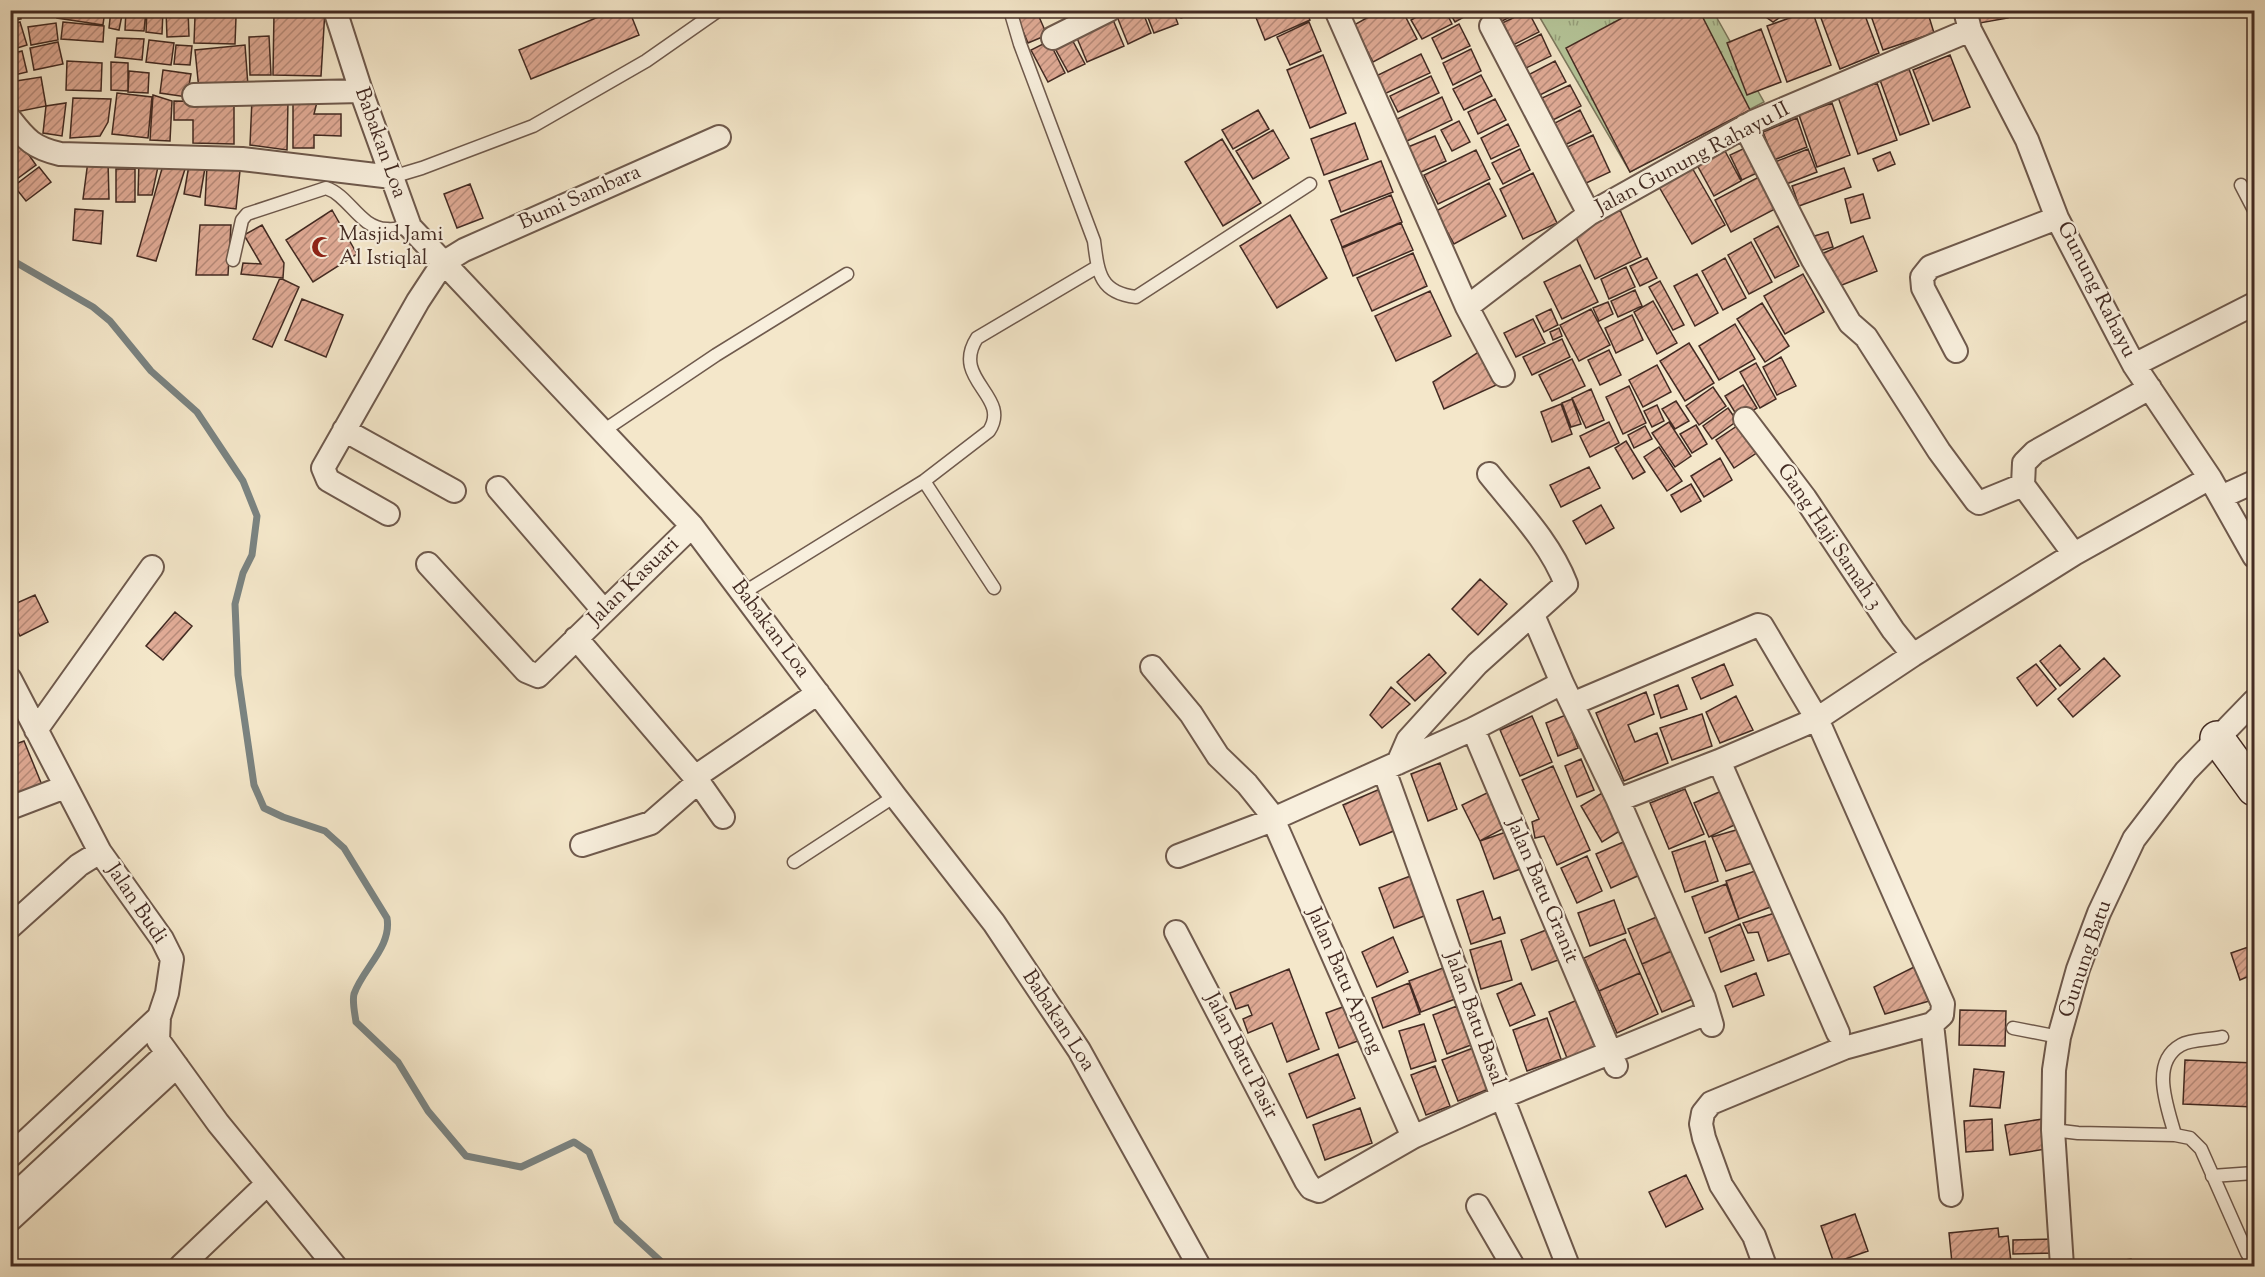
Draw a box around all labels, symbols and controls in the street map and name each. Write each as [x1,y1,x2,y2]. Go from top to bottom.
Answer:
street label: Babakan Loa [346,83,414,203]
street label: Jalan Gunung Rahayu II [1590,95,1795,223]
street label: Bumi Sambara [514,158,646,238]
street label: Gunung Rahayu [2049,217,2143,363]
place label: Masjid Jami Al Istiqlal [339,220,443,274]
mosque icon: Masjid Jami Al Istiqlal [310,235,334,259]
street label: Gang Haji Samah 3 [1769,458,1889,616]
street label: Jalan Kasuari [581,531,686,634]
street label: Babakan Loa [723,574,817,684]
street label: Jalan Batu Granit [1498,813,1586,968]
street label: Jalan Budi [97,857,174,950]
street label: Gunung Batu [2052,896,2120,1022]
street label: Jalan Batu Apung [1298,902,1390,1059]
street label: Jalan Batu Basal [1435,947,1512,1091]
street label: Babakan Loa [1014,964,1102,1078]
street label: Jalan Batu Pasir [1196,987,1286,1124]

